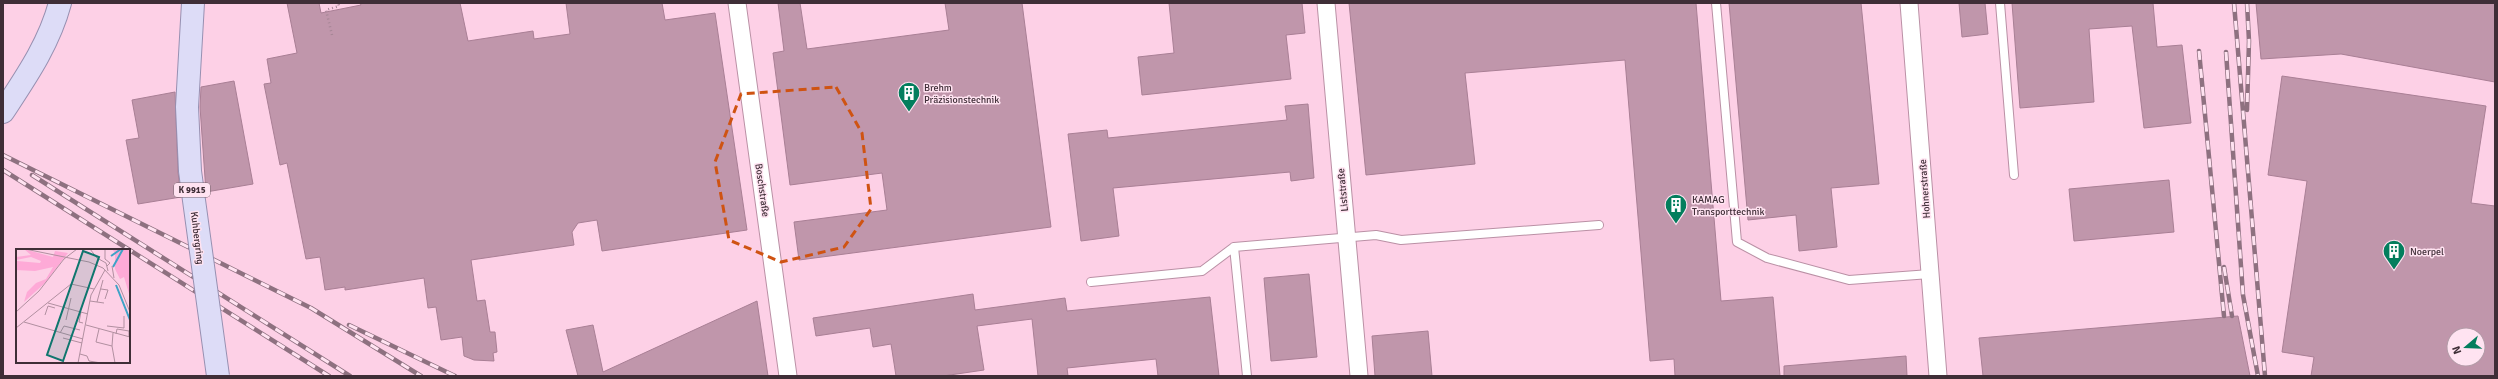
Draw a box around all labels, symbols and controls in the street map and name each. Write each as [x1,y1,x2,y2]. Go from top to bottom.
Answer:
building icon: Brehm Präzisionstechnik [896,80,922,113]
place label: Brehm Präzisionstechnik [924,82,999,106]
street label: Hohnerstraße [1917,159,1933,219]
street label: Boschstraße [752,163,772,218]
street label: Liststraße [1335,168,1351,212]
road number: K 9915 [174,183,210,197]
building icon: KAMAG Transporttechnik [1663,192,1689,225]
place label: KAMAG Transporttechnik [1692,194,1765,218]
street label: Kuhbergring [188,211,206,265]
building icon: Noerpel [2381,238,2407,271]
place label: Noerpel [2410,246,2444,258]
inset map [16,249,130,363]
north arrow [2446,327,2486,367]
text: N [2450,344,2464,356]

